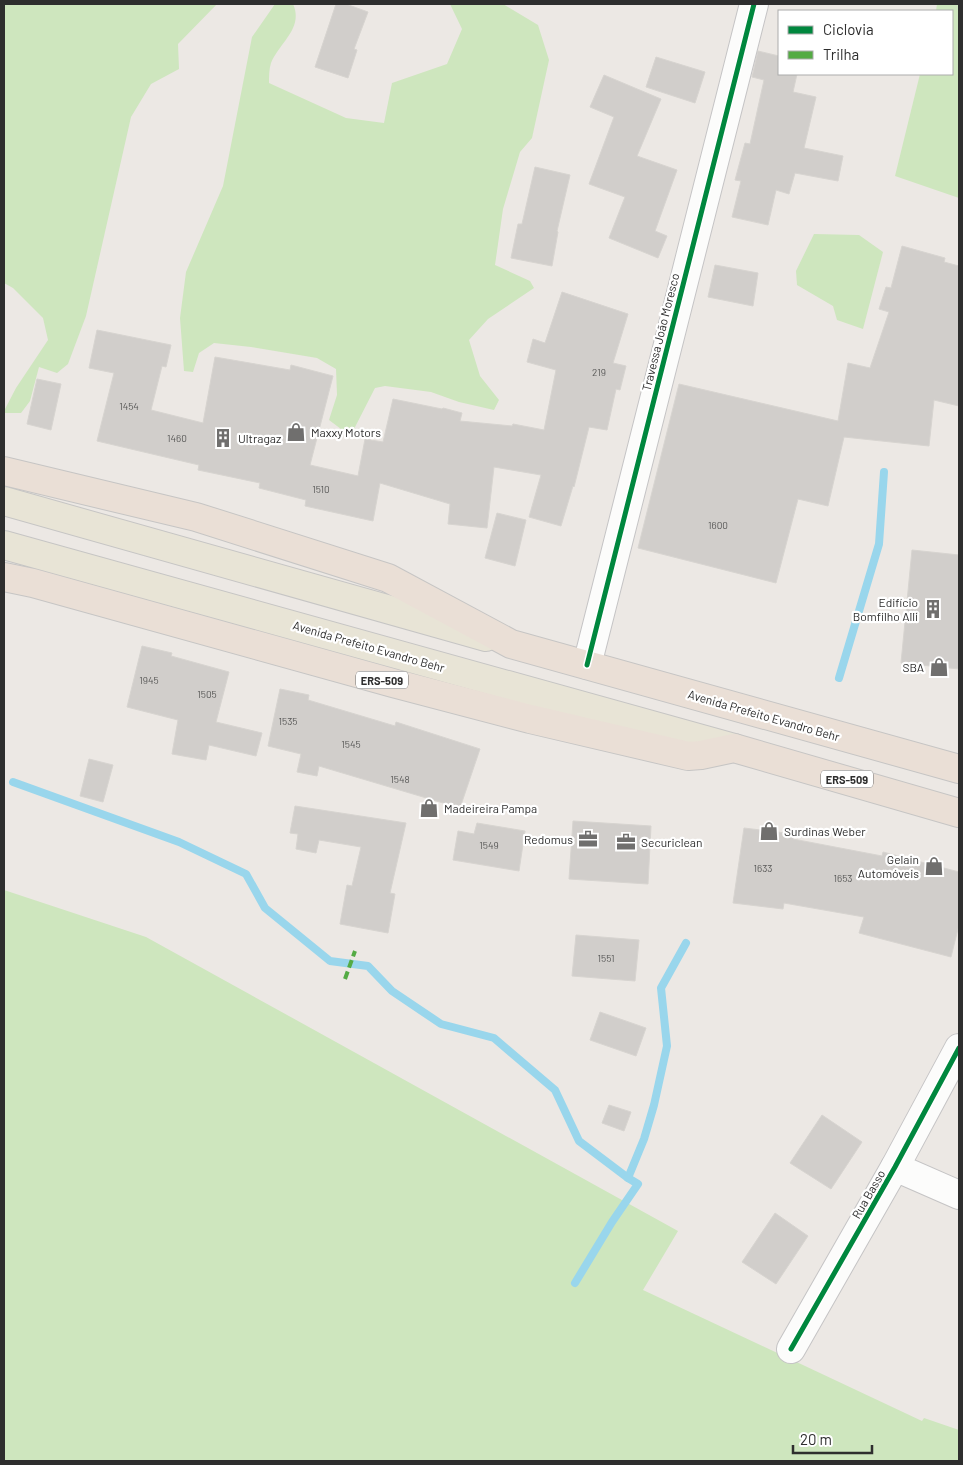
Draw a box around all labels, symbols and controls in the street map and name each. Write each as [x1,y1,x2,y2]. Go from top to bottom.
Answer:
legend [778,10,953,75]
text: Ciclovia [823,20,874,38]
text: Trilha [823,45,859,63]
street label: Travessa João Moresco [639,272,681,392]
house number: 219 [592,366,606,378]
house number: 1454 [119,400,139,412]
shop icon: Maxxy Motors [285,421,307,443]
place label: Maxxy Motors [311,425,381,439]
building icon: Ultragaz [212,427,234,449]
place label: Ultragaz [238,431,281,445]
house number: 1460 [167,432,187,444]
house number: 1510 [312,483,330,495]
house number: 1600 [708,519,728,531]
place label: Edifício Bomfilho Alli [853,595,918,623]
building icon: Edifício Bomfilho Alli [922,598,944,620]
street label: Avenida Prefeito Evandro Behr [291,618,447,675]
shop icon: SBA [928,656,950,678]
place label: SBA [902,660,924,674]
road number: ERS-509 [356,672,408,688]
house number: 1945 [139,674,159,686]
street label: Avenida Prefeito Evandro Behr [686,687,842,744]
house number: 1505 [197,688,217,700]
house number: 1535 [279,715,297,727]
house number: 1545 [341,738,361,750]
road number: ERS-509 [821,771,873,788]
house number: 1548 [390,773,410,785]
shop icon: Madeireira Pampa [418,797,440,819]
place label: Madeireira Pampa [444,801,537,815]
shop icon: Surdinas Weber [758,820,780,842]
place label: Surdinas Weber [784,824,866,838]
office icon: Redomus [577,828,599,850]
office icon: Securiclean [615,831,637,853]
place label: Redomus [524,832,573,846]
place label: Securiclean [641,835,702,849]
house number: 1549 [479,839,499,851]
place label: Gelain Automóveis [858,852,919,880]
shop icon: Gelain Automóveis [923,855,945,877]
house number: 1633 [754,862,772,874]
house number: 1653 [834,872,852,884]
house number: 1551 [598,952,615,964]
street label: Rua Basso [848,1167,888,1221]
scale bar [793,1422,872,1454]
text: 20 m [800,1430,832,1448]

